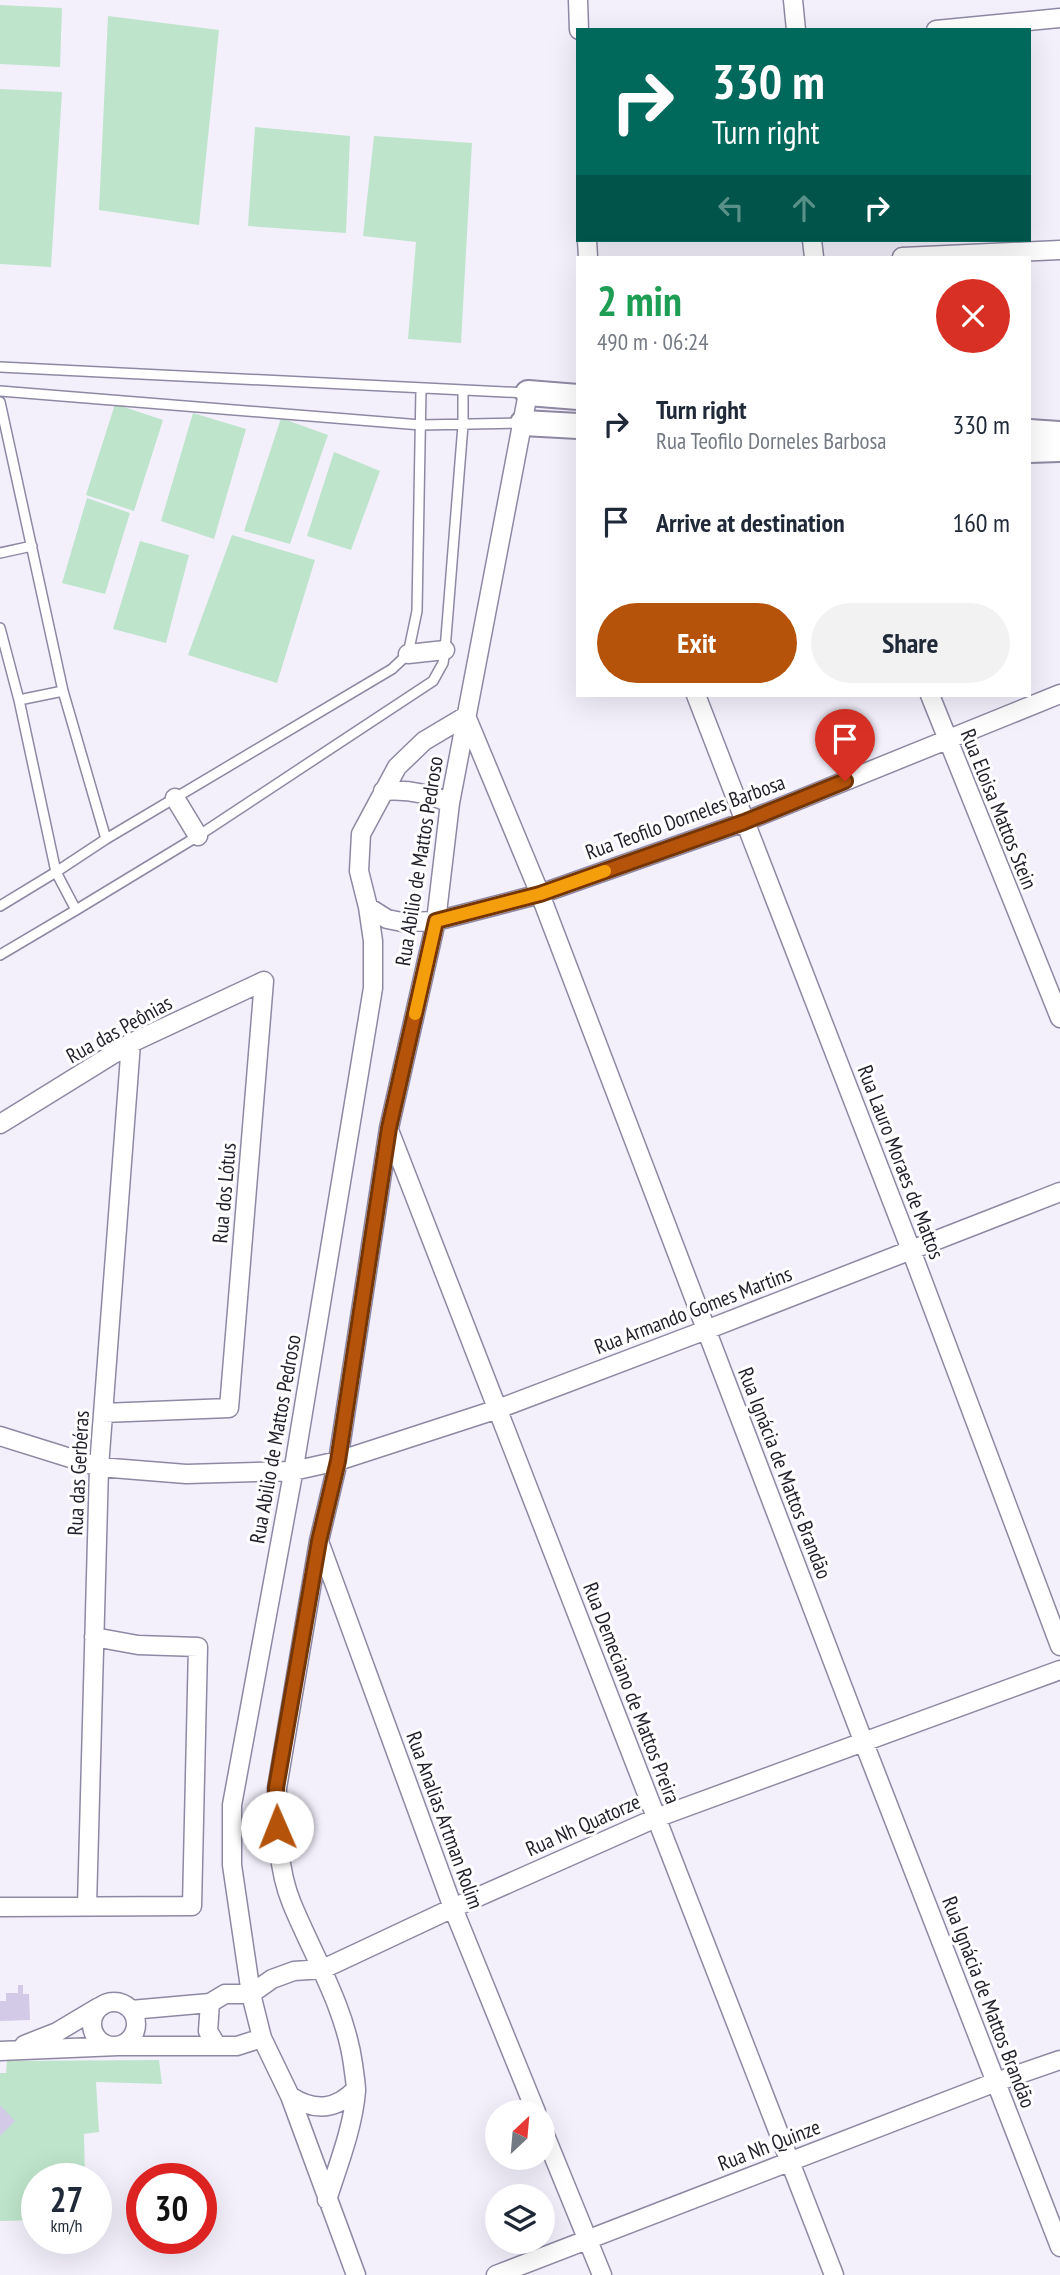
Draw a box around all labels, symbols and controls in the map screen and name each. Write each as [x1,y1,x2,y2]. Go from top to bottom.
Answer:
text: 330 m [712,49,825,113]
icon: right [597,56,688,147]
text: Turn right [712,111,820,153]
icon: left [712,189,750,227]
icon: ahead [785,189,823,227]
icon: right [858,189,896,227]
text: 2 min [597,273,682,328]
button: close [936,279,1010,353]
text: 490 m · 06:24 [597,327,709,356]
text: Turn right [656,393,747,426]
icon: right [597,405,635,443]
text: 330 m [952,408,1010,441]
text: Rua Teofilo Dorneles Barbosa [656,426,887,455]
icon: arrive [597,503,635,541]
text: Arrive at destination [656,506,845,539]
text: 160 m [952,506,1010,539]
button: Exit [597,603,797,683]
button: Share [811,603,1010,683]
pin [815,709,875,781]
icon: arrive [826,720,864,758]
street label: Rua Eloisa Mattos Stein [955,725,1043,893]
street label: Rua Abilio de Mattos Pedroso [389,754,449,968]
street label: Rua Teofilo Dorneles Barbosa [581,768,789,866]
street label: Rua das Peônias [61,989,177,1069]
street label: Rua Lauro Moraes de Mattos [852,1061,950,1263]
street label: Rua dos Lótus [206,1142,242,1244]
street label: Rua Armando Gomes Martins [591,1260,795,1360]
street label: Rua Abilio de Mattos Pedroso [243,1332,307,1546]
street label: Rua Ignácia de Mattos Brandão [732,1363,838,1583]
street label: Rua das Gerbéras [61,1410,95,1536]
street label: Rua Demeciano de Mattos Preira [577,1578,687,1808]
street label: Rua Analias Artman Rolim [400,1728,490,1912]
street label: Rua Nh Quatorze [522,1788,644,1862]
position arrow [240,1790,314,1864]
street label: Rua Ignácia de Mattos Brandão [936,1892,1042,2112]
north arrow [485,2100,555,2170]
map controls [485,2100,555,2254]
street label: Rua Nh Quinze [714,2113,824,2177]
speed limit sign: 30 [126,2163,217,2254]
text: 27 [50,2176,83,2222]
button: layers [485,2184,555,2254]
text: km/h [51,2214,82,2237]

